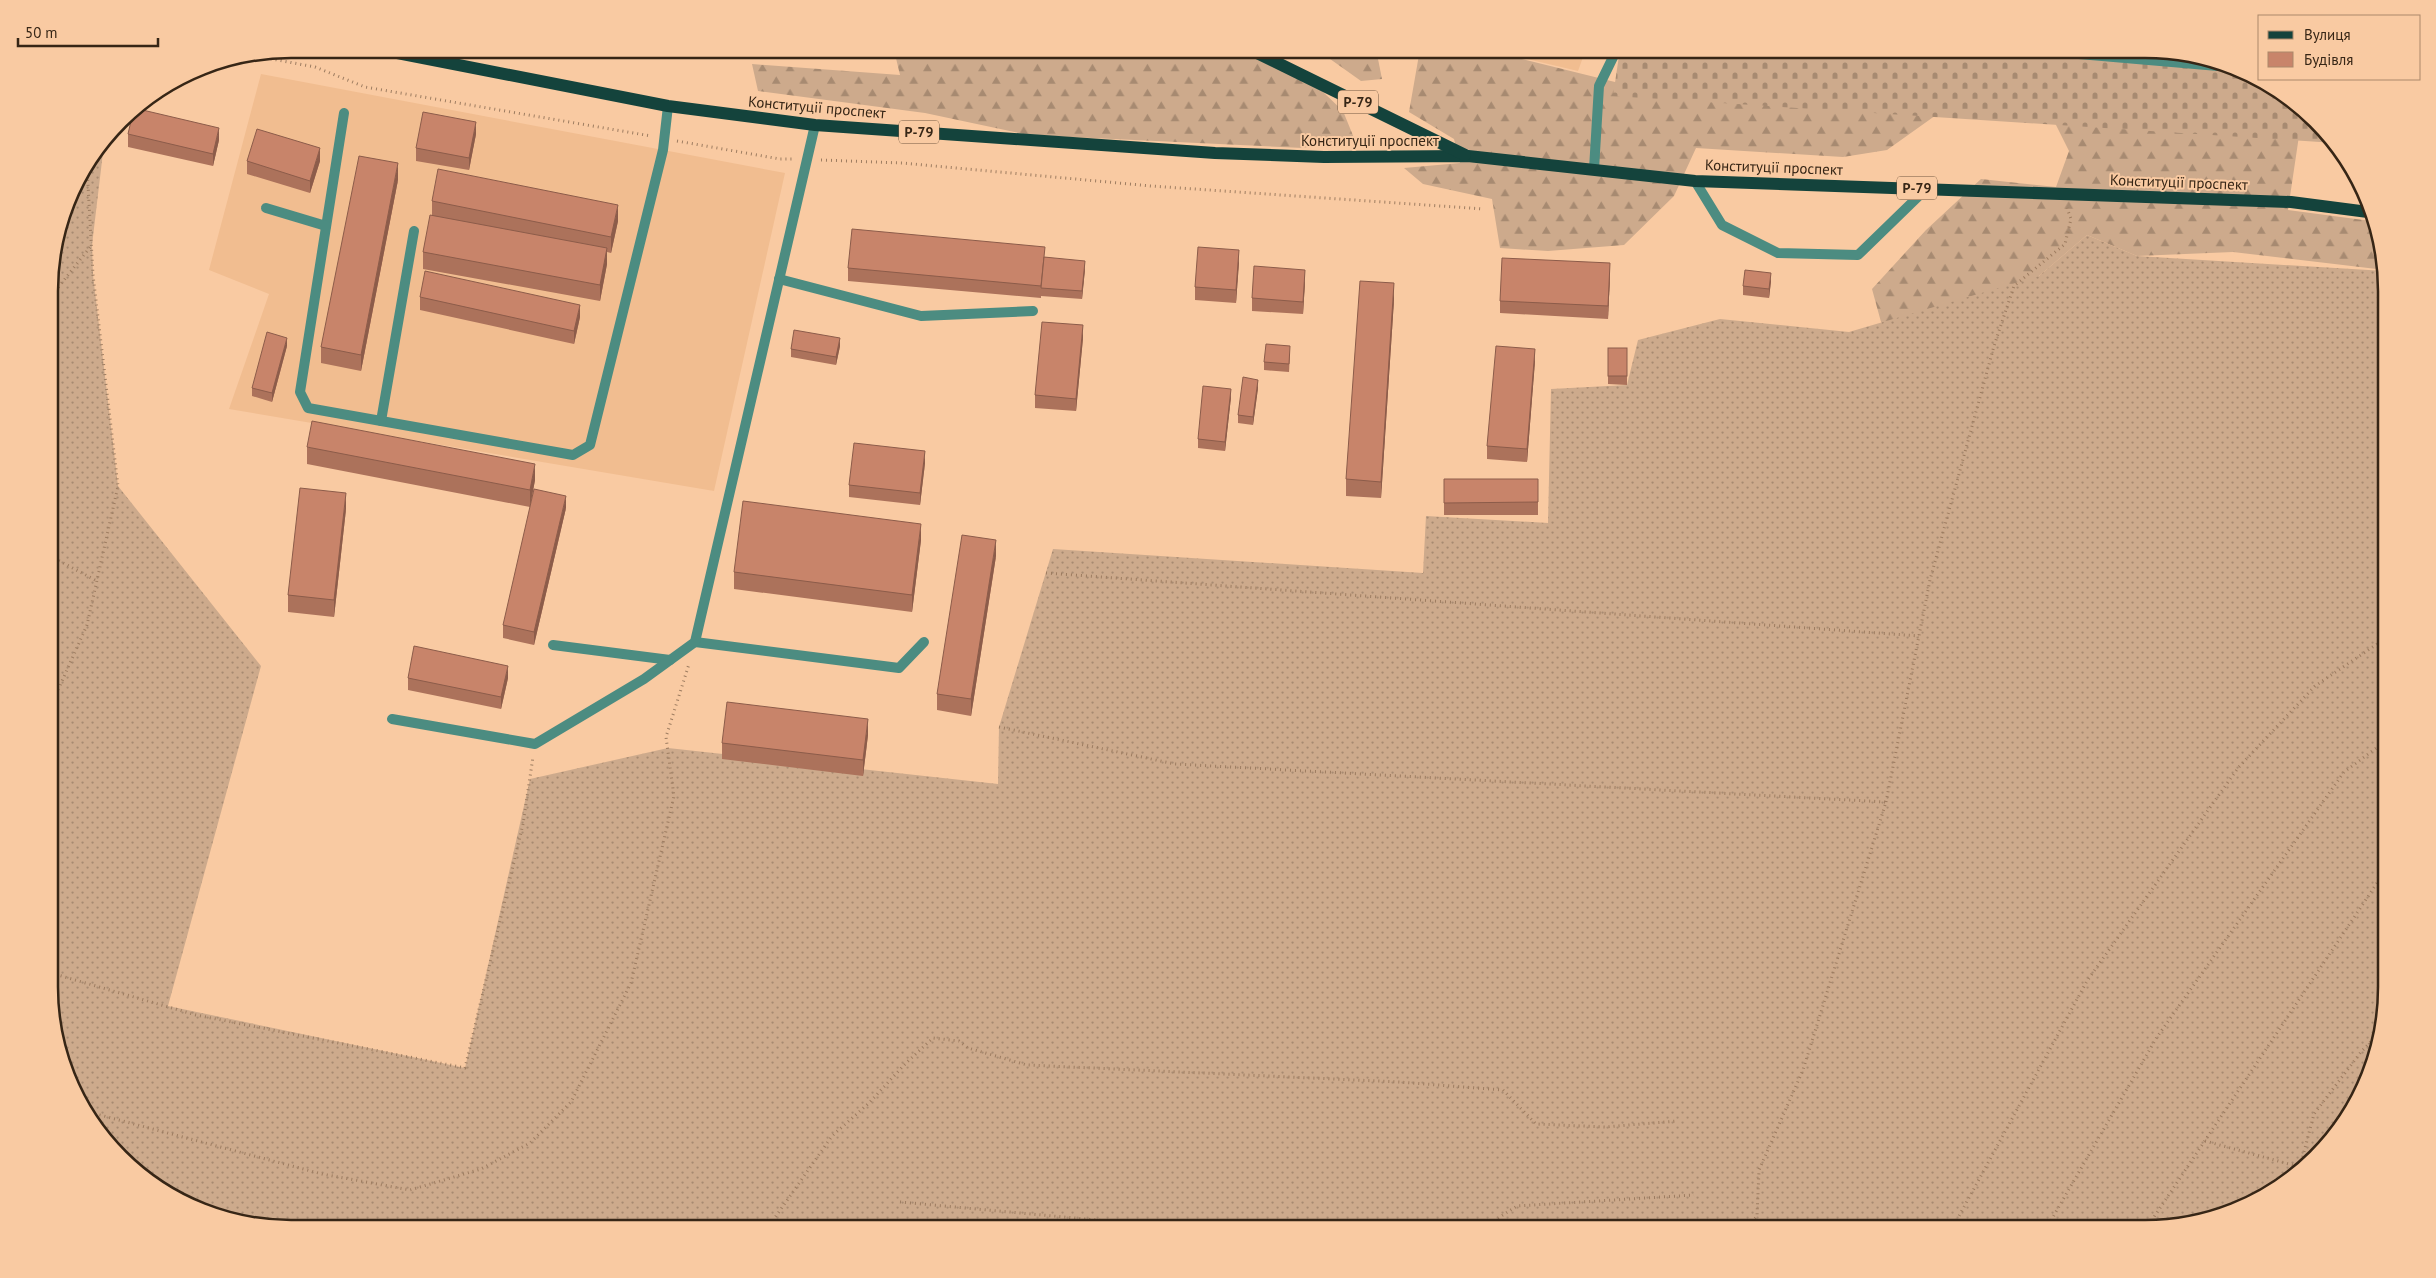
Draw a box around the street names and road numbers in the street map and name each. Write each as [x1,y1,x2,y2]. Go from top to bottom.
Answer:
road number: Р-79 [1338,90,1378,114]
street label: Конституції проспект [747,92,887,122]
road number: Р-79 [899,120,939,144]
street label: Конституції проспект [1301,131,1439,150]
street label: Конституції проспект [1705,155,1843,179]
street label: Конституції проспект [2110,170,2248,194]
road number: Р-79 [1897,177,1937,200]

